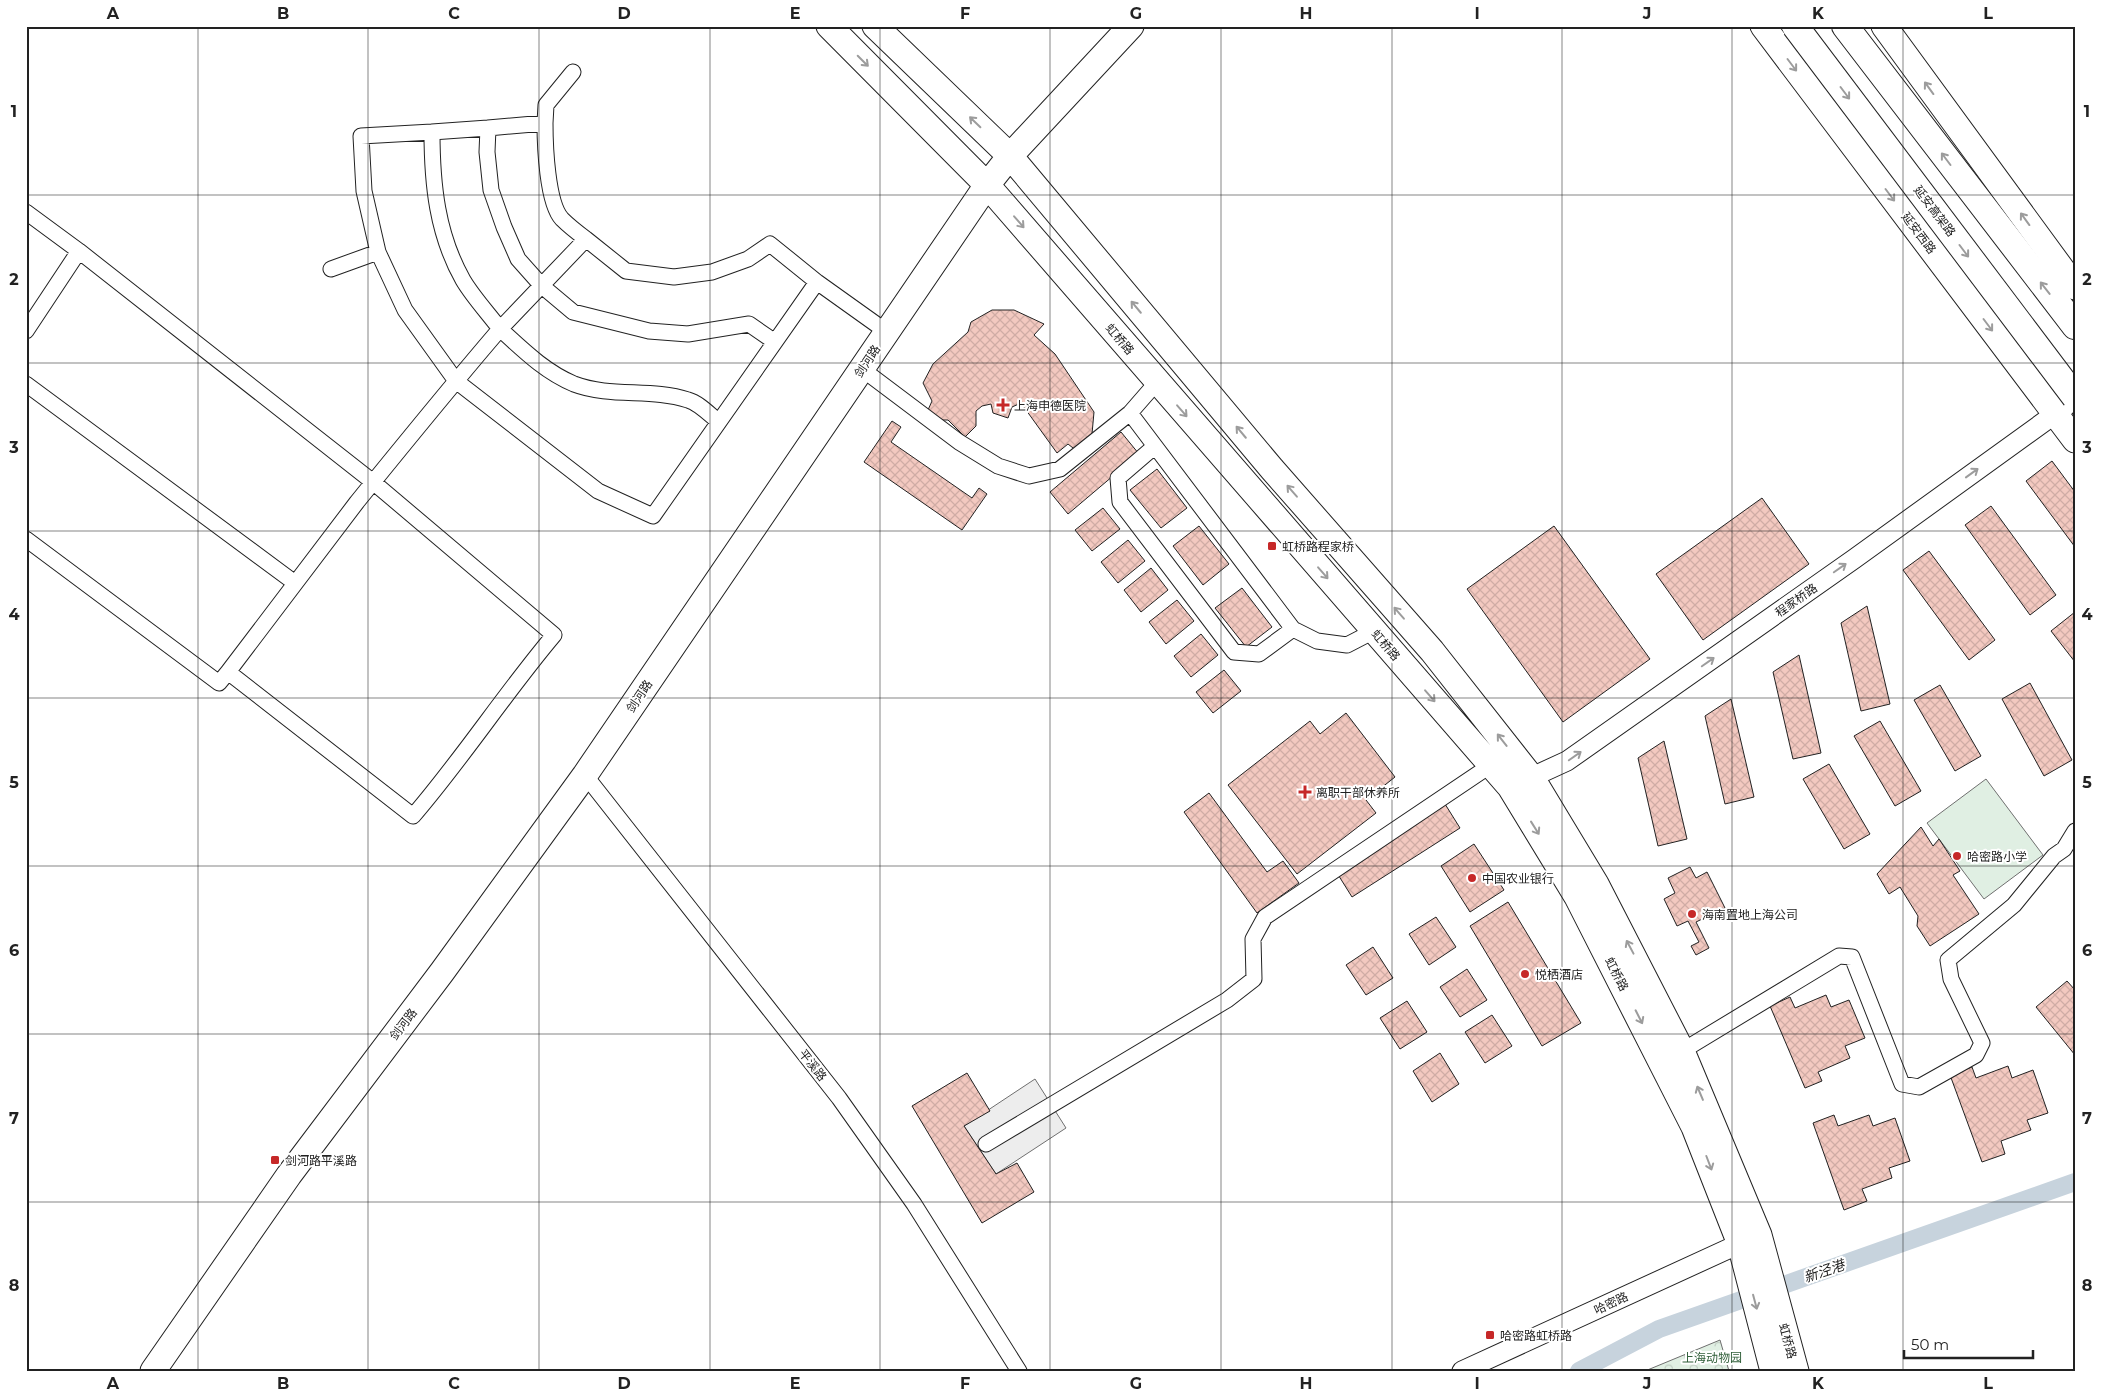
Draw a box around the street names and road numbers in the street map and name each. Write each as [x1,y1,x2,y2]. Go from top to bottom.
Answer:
street label: 延安高架路 [1911,183,1959,239]
street label: 延安西路 [1899,209,1939,257]
street label: 虹桥路 [1103,320,1137,358]
street label: 剑河路 [851,342,883,380]
street label: 程家桥路 [1772,580,1820,620]
street label: 虹桥路 [1369,626,1403,664]
street label: 剑河路 [623,677,655,715]
street label: 虹桥路 [1602,955,1632,993]
street label: 剑河路 [386,1005,420,1043]
street label: 平溪路 [796,1046,830,1084]
street label: 哈密路 [1592,1289,1630,1317]
street label: 虹桥路 [1776,1322,1800,1360]

